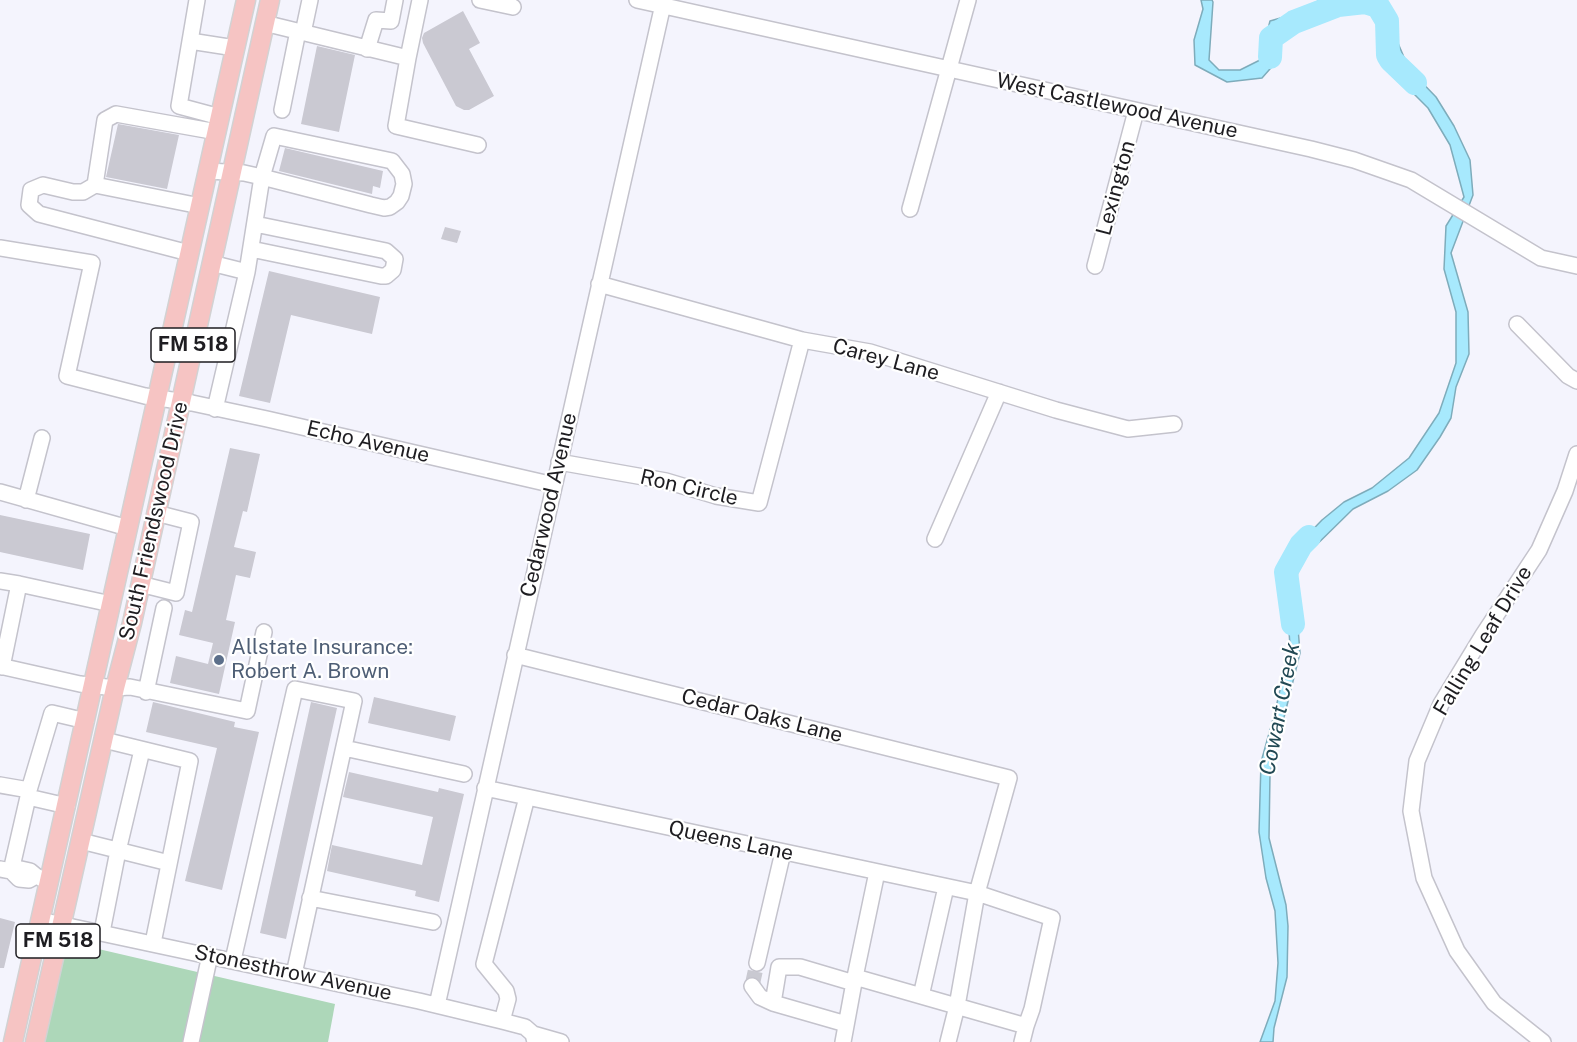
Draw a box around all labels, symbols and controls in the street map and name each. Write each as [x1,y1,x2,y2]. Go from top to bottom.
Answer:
street label: West Castlewood Avenue [994,68,1240,144]
street label: Lexington [1091,138,1141,238]
road number: FM 518 [151,328,235,362]
street label: Carey Lane [830,334,942,386]
street label: South Friendswood Drive [114,399,194,643]
street label: Cedarwood Avenue [516,410,582,600]
street label: Echo Avenue [304,416,432,468]
street label: Ron Circle [638,464,740,512]
street label: Falling Leaf Drive [1428,562,1538,720]
place label: Allstate Insurance: Robert A. Brown [231,635,413,685]
water label: Cowart Creek [1254,641,1306,777]
marker: Allstate Insurance: Robert A. Brown [212,653,226,667]
street label: Cedar Oaks Lane [679,684,845,748]
street label: Queens Lane [666,815,796,867]
road number: FM 518 [16,924,100,958]
street label: Stonesthrow Avenue [192,940,394,1006]

